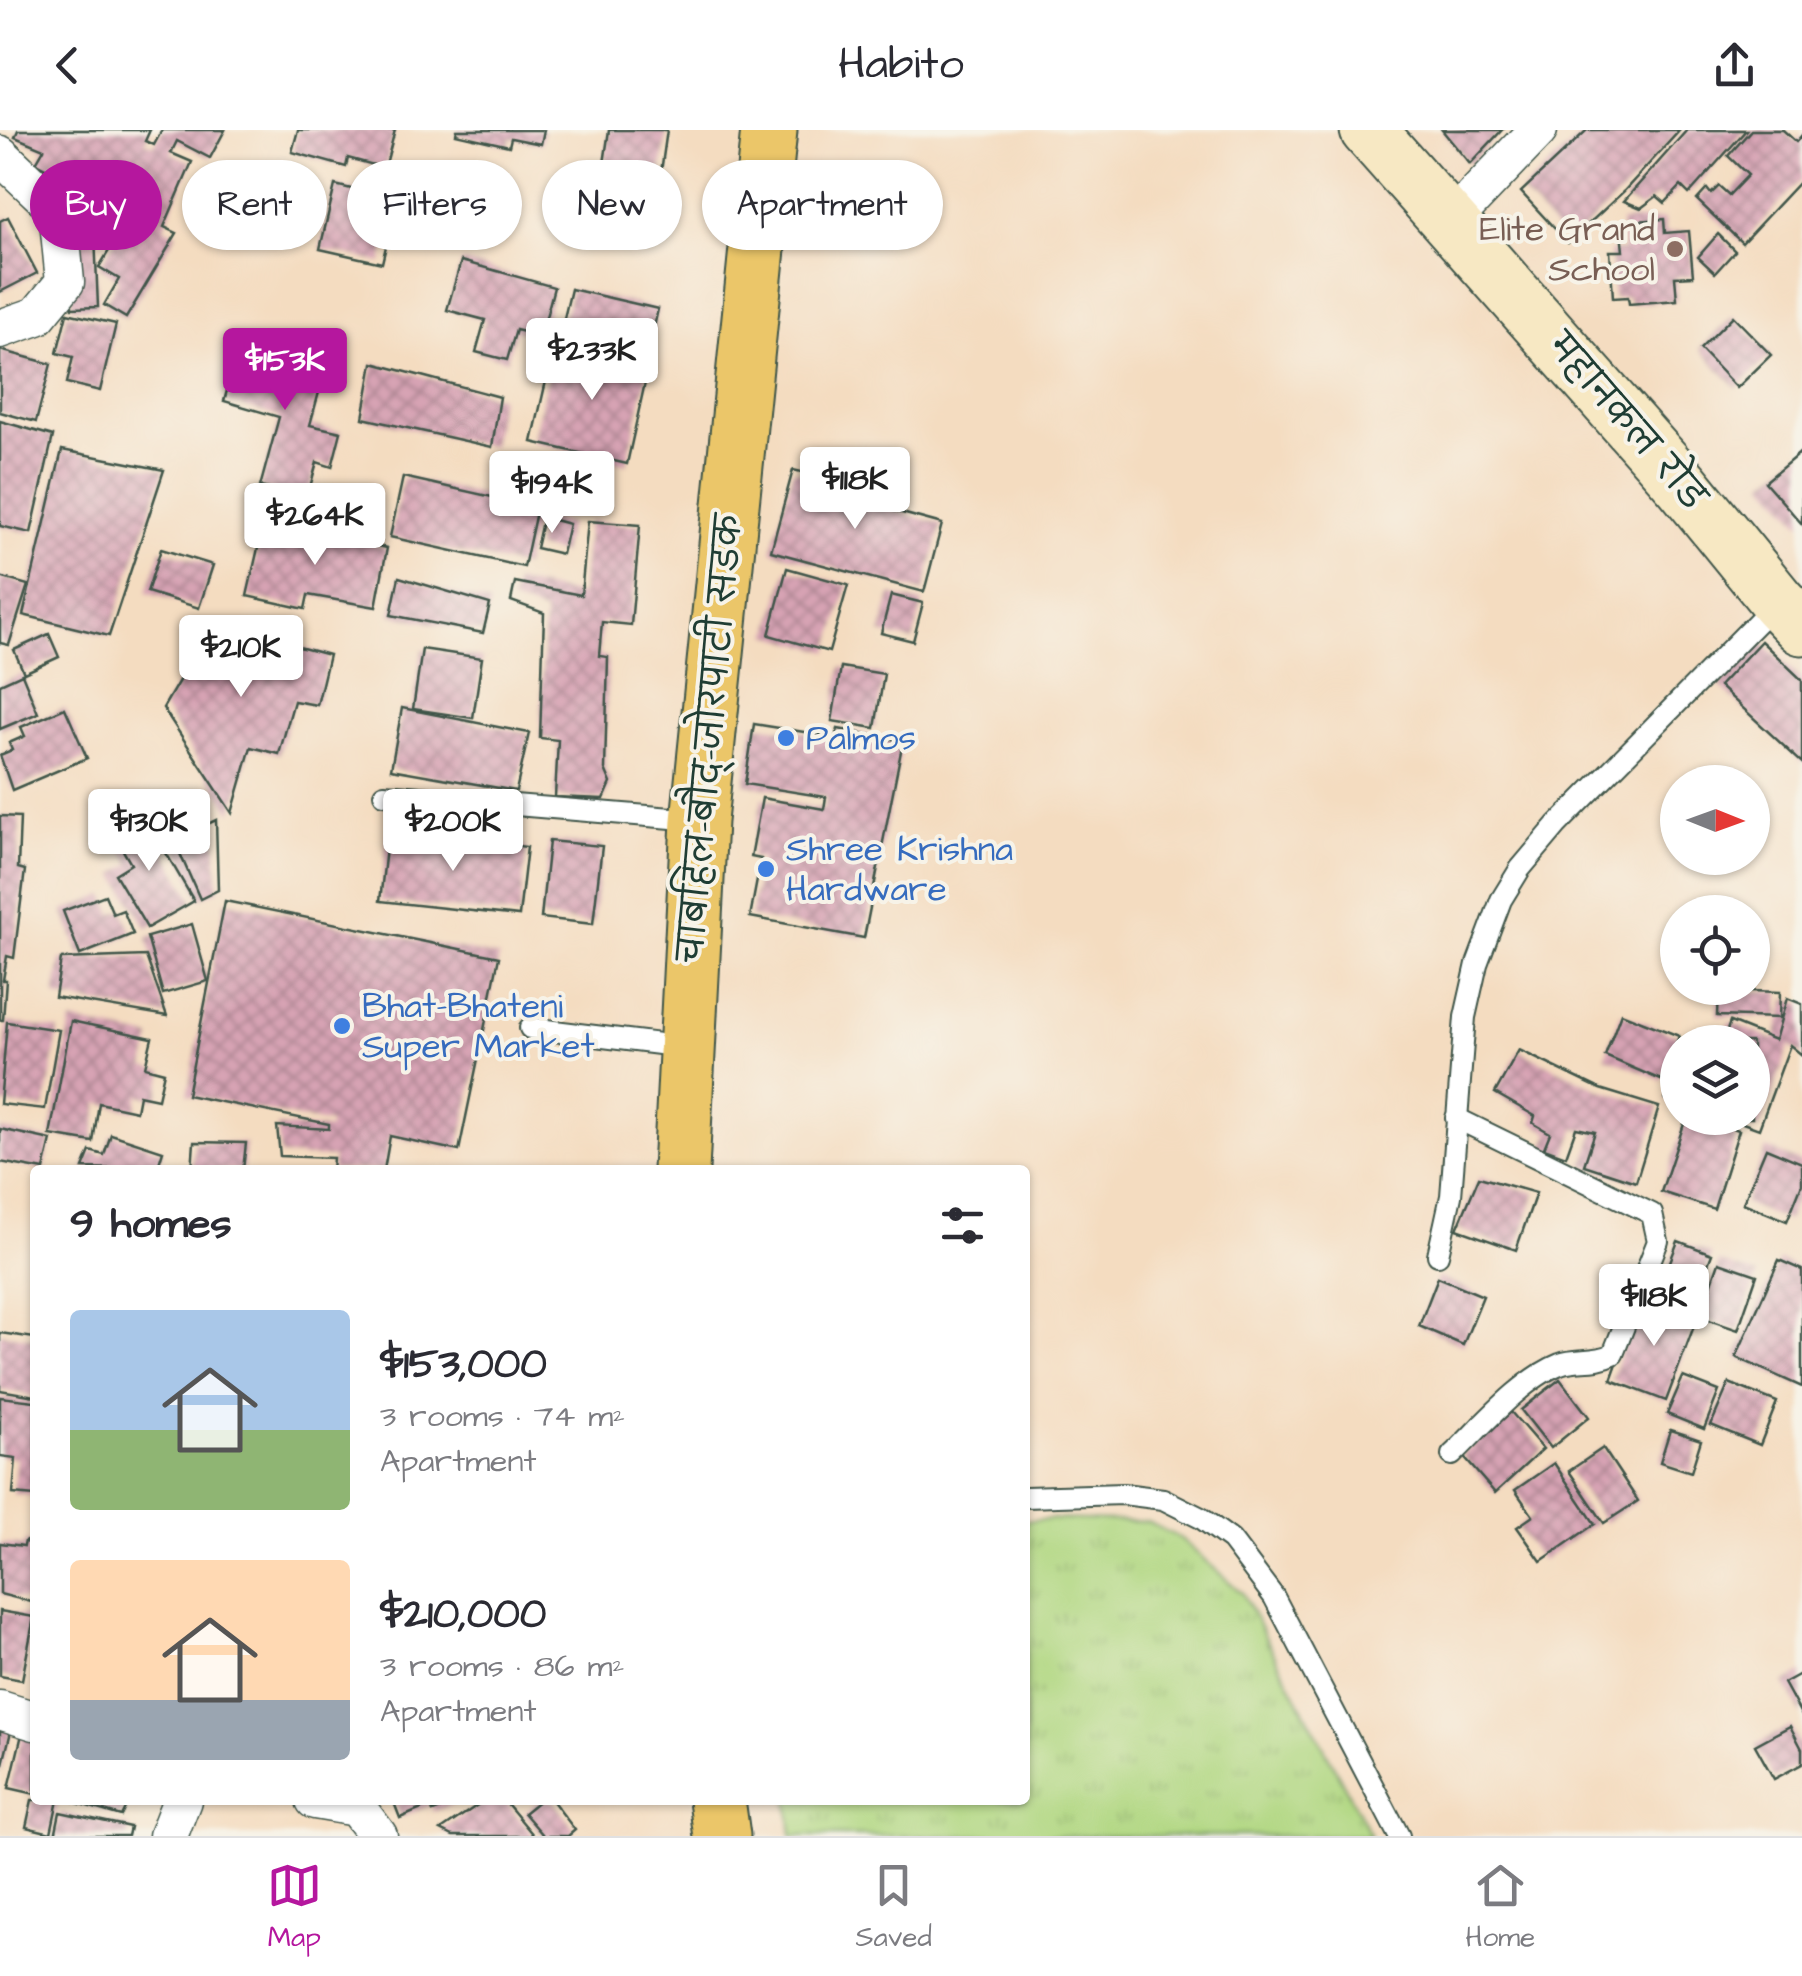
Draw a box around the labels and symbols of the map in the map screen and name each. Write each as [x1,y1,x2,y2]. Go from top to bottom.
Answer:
place label: Elite Grand School [1480,205,1655,294]
marker: Elite Grand School [1664,238,1686,260]
pin: $233K [522,318,662,403]
street label: महानकल रोड [1534,318,1722,523]
pin: $153K [215,328,355,413]
pin: $118K [785,447,925,532]
pin: $194K [482,451,622,536]
pin: $264K [245,483,385,568]
street label: चाबहिल-बौद्-जोरपाटी सडक [658,510,757,966]
pin: $210K [171,615,311,700]
place label: Palmos [806,714,916,763]
marker: Palmos [775,727,797,749]
north arrow [1660,765,1770,875]
pin: $130K [79,789,219,874]
pin: $200K [383,789,523,874]
place label: Shree Krishna Hardware [786,825,1013,914]
marker: Shree Krishna Hardware [755,858,777,880]
place label: Bhat-Bhateni Super Market [362,982,595,1071]
marker: Bhat-Bhateni Super Market [331,1015,353,1037]
pin: $118K [1584,1264,1724,1349]

